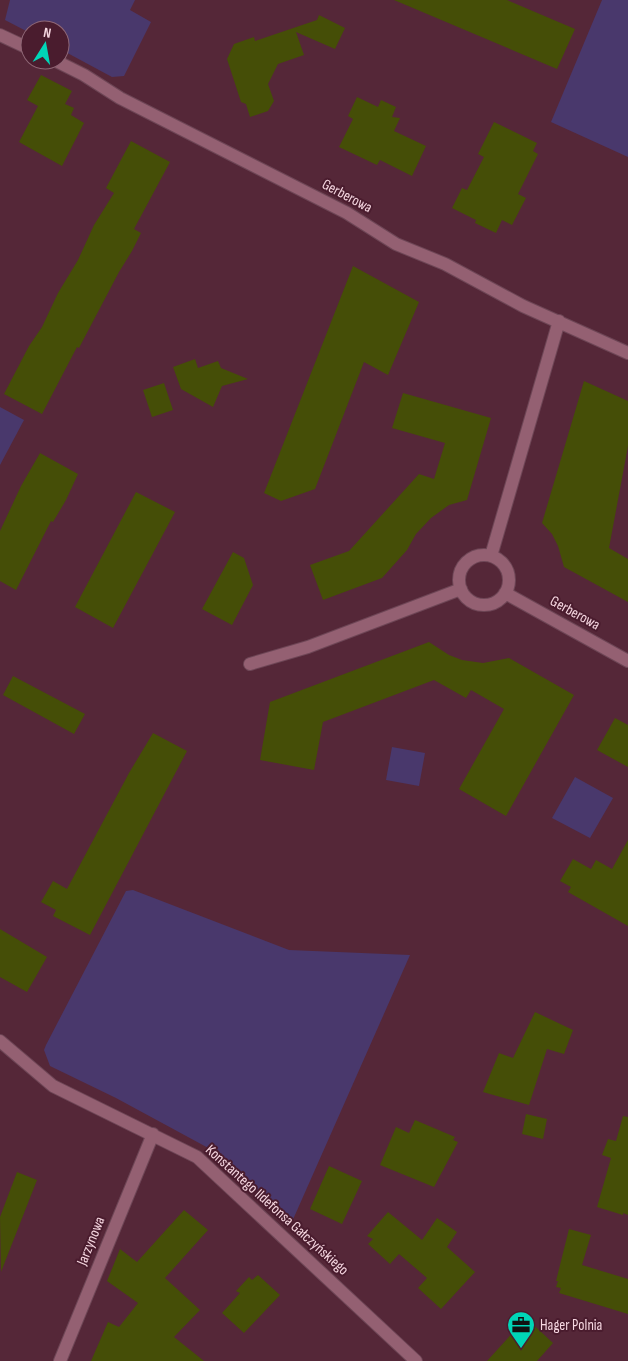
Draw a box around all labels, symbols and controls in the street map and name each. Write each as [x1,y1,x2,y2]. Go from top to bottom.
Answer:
north arrow [20,20,70,70]
text: N [42,24,53,42]
street label: Gerberowa [319,175,376,217]
street label: Gerberowa [547,592,604,635]
street label: Konstantego Ildefonsa Gałczyńskiego [201,1141,353,1279]
street label: Jarzynowa [72,1214,109,1269]
office icon: Hager Polnia [506,1310,536,1349]
place label: Hager Polnia [540,1316,603,1335]

